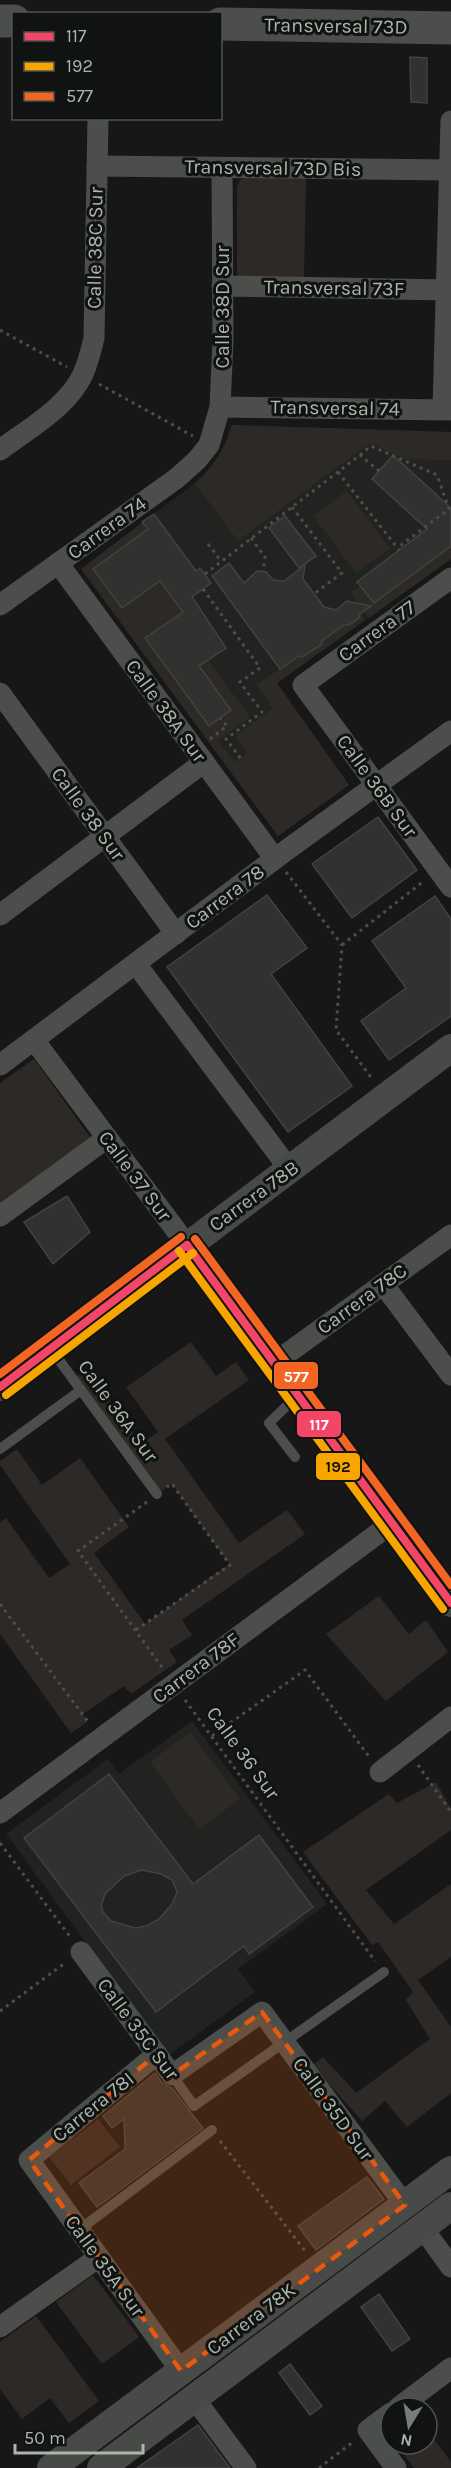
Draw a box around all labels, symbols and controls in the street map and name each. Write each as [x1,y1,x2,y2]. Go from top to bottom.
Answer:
legend [12,12,222,120]
street label: Transversal 73D [264,13,408,39]
text: 117 [66,25,87,47]
text: 192 [66,55,93,77]
text: 577 [66,85,94,107]
street label: Transversal 73D Bis [184,155,362,181]
street label: Calle 38C Sur [82,186,108,309]
street label: Calle 38D Sur [211,245,234,368]
street label: Transversal 73F [264,275,404,301]
street label: Transversal 74 [270,395,400,421]
street label: Carrera 74 [63,492,151,564]
street label: Carrera 77 [334,595,421,667]
street label: Calle 38A Sur [121,655,211,767]
street label: Calle 36B Sur [332,730,422,842]
street label: Calle 38 Sur [46,763,130,866]
street label: Carrera 78 [181,860,269,934]
street label: Calle 37 Sur [94,1126,177,1226]
street label: Carrera 78B [205,1156,303,1236]
street label: Carrera 78C [313,1259,411,1339]
street label: Calle 36A Sur [73,1356,163,1467]
line badge: 577 [273,1361,319,1390]
text: 577 [283,1367,309,1386]
line badge: 117 [296,1410,342,1438]
text: 117 [309,1415,329,1434]
line badge: 192 [315,1452,361,1481]
text: 192 [325,1457,351,1476]
street label: Carrera 78F [148,1628,244,1708]
street label: Calle 36 Sur [202,1702,285,1804]
street label: Calle 35C Sur [92,1974,184,2085]
street label: Calle 35D Sur [288,2053,379,2166]
street label: Carrera 78I [48,2067,138,2147]
street label: Calle 35A Sur [60,2211,150,2322]
street label: Carrera 78K [202,2278,300,2360]
north arrow [379,2396,439,2456]
scale bar [15,2417,142,2455]
text: 50 m [24,2427,66,2449]
text: N [399,2430,414,2451]

